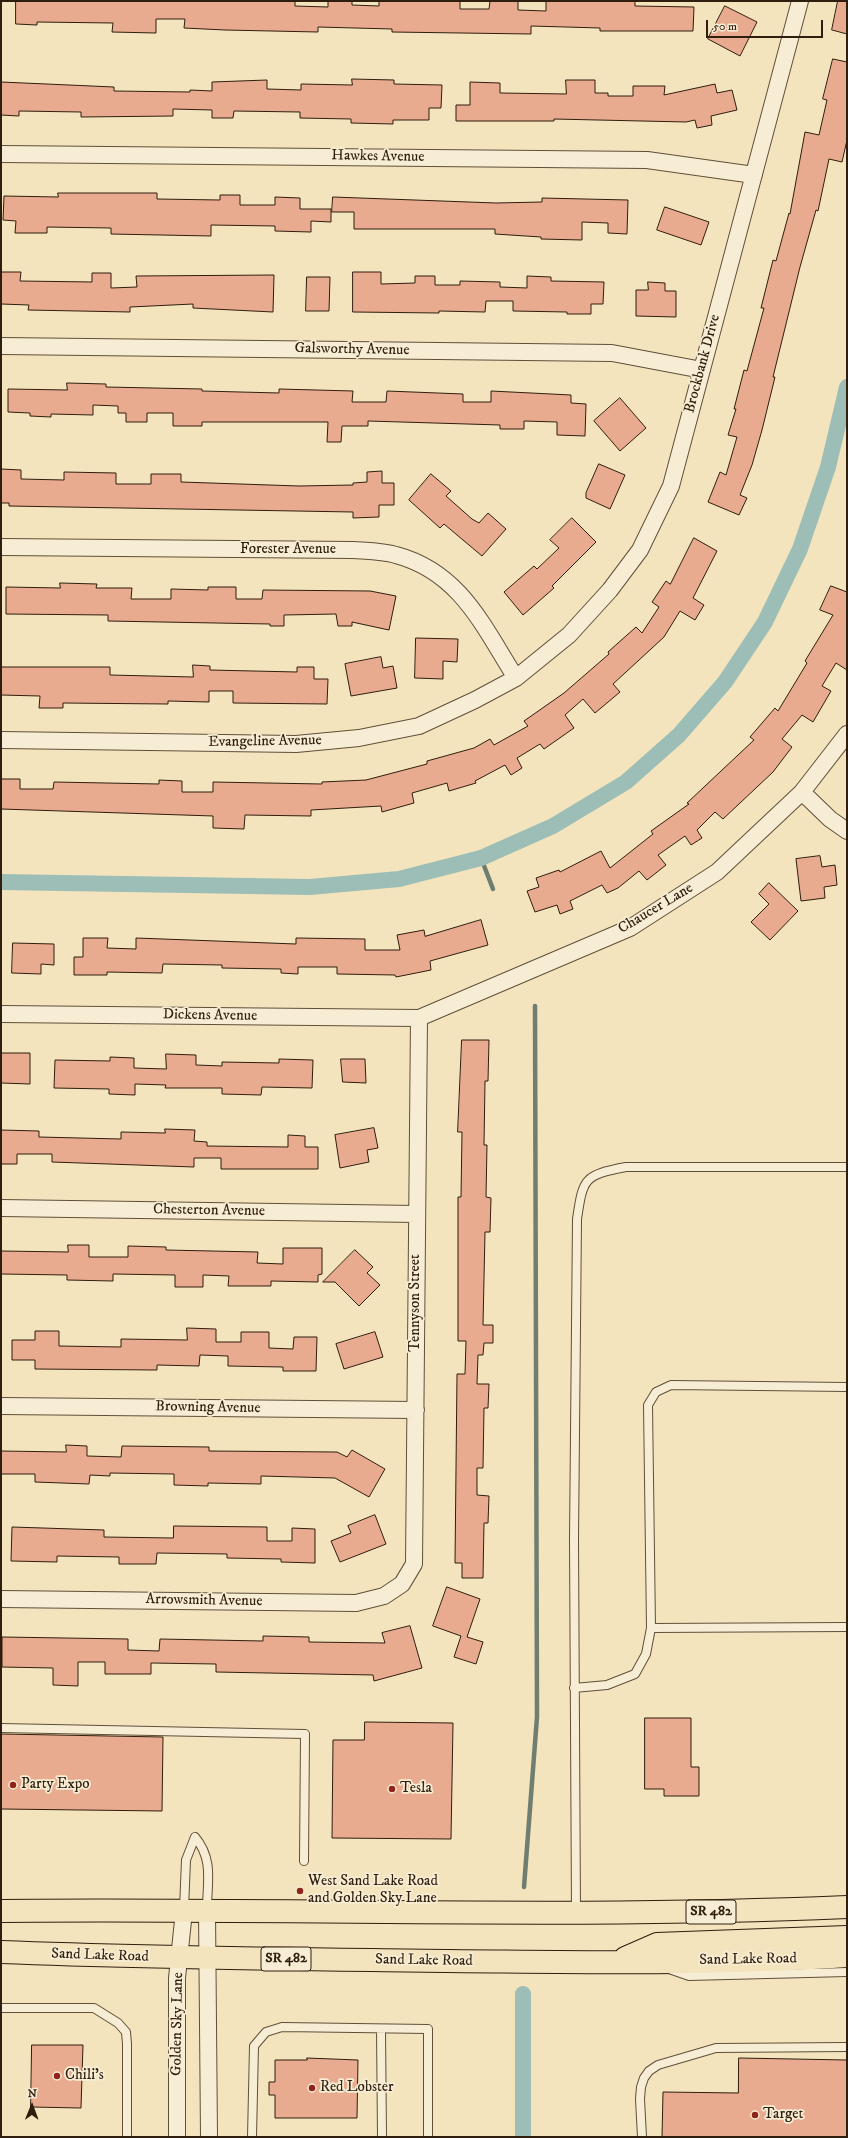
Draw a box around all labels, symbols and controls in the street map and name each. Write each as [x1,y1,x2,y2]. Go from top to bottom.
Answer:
scale bar [708,12,825,38]
text: 50 m [713,19,737,34]
street label: Hawkes Avenue [331,147,425,167]
street label: Brockbank Drive [681,313,725,415]
street label: Galsworthy Avenue [294,340,410,360]
street label: Forester Avenue [240,541,336,559]
street label: Evangeline Avenue [208,732,322,752]
street label: Chaucer Lane [615,880,697,938]
street label: Dickens Avenue [163,1006,257,1026]
street label: Chesterton Avenue [153,1201,265,1221]
street label: Tennyson Street [407,1254,425,1352]
street label: Browning Avenue [155,1398,261,1418]
street label: Arrowsmith Avenue [145,1591,263,1611]
place label: Party Expo [21,1776,90,1794]
marker: Party Expo [8,1780,18,1790]
place label: Tesla [400,1780,432,1798]
marker: Tesla [387,1784,397,1794]
place label: West Sand Lake Road and Golden Sky Lane [308,1873,438,1908]
marker: West Sand Lake Road and Golden Sky Lane [295,1886,305,1896]
road number: SR 482 [686,1900,736,1924]
street label: Sand Lake Road [51,1945,149,1967]
road number: SR 482 [261,1947,311,1971]
street label: Sand Lake Road [699,1950,797,1970]
street label: Sand Lake Road [375,1951,473,1971]
street label: Golden Sky Lane [168,1972,188,2076]
place label: Chili's [65,2067,104,2085]
marker: Chili's [52,2071,62,2081]
place label: Red Lobster [320,2079,394,2097]
marker: Red Lobster [307,2083,317,2093]
north arrow [12,2086,52,2126]
text: N [28,2087,37,2101]
place label: Target [763,2106,803,2124]
marker: Target [750,2110,760,2120]

